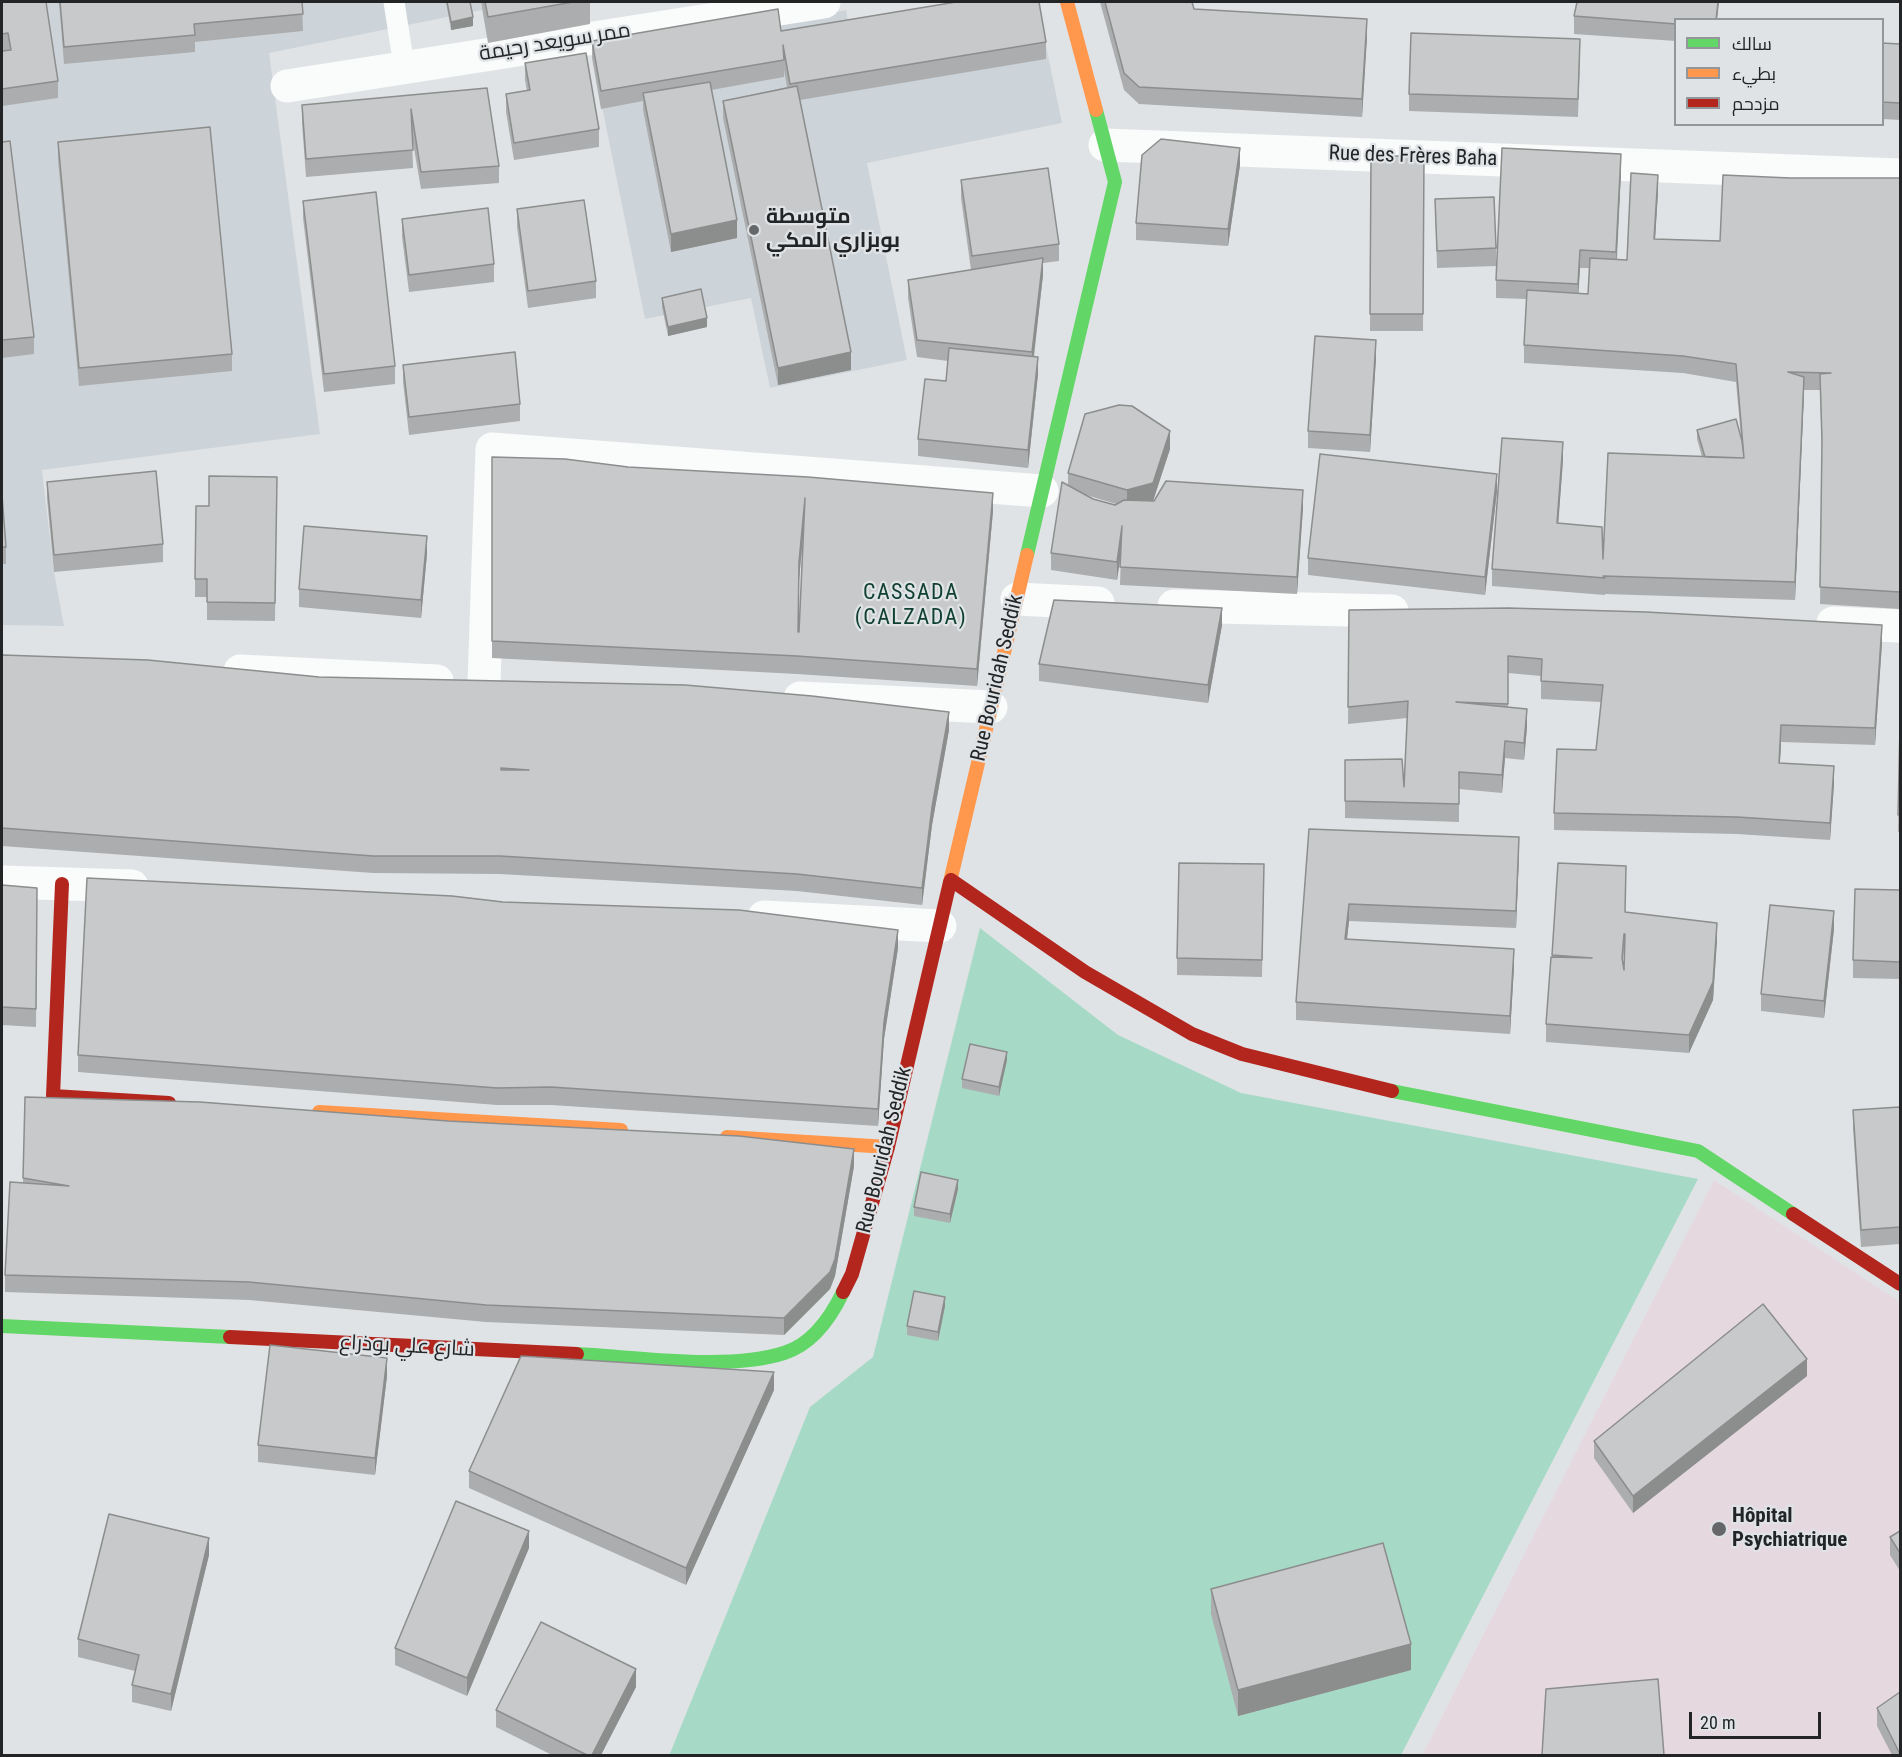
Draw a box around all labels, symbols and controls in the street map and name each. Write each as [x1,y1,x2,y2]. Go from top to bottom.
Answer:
legend [1674,18,1884,126]
street label: ممر سويعد رحيمة [477,19,633,67]
text: سالك [1732,33,1772,54]
text: بطيء [1732,63,1776,84]
text: مزدحم [1732,93,1780,114]
street label: Rue des Frères Baha [1328,141,1498,173]
place label: متوسطة بوبزاري المكي [766,205,900,255]
marker: متوسطة بوبزاري المكي [747,223,761,237]
district label: CASSADA (CALZADA) [855,580,967,632]
street label: Rue Bouridah Seddik [967,592,1029,764]
street label: Rue Bouridah Seddik [852,1064,918,1236]
street label: شارع علي بوذراع [339,1331,475,1363]
place label: Hôpital Psychiatrique [1732,1504,1847,1554]
marker: Hôpital Psychiatrique [1710,1520,1728,1538]
scale bar [1692,1700,1824,1738]
text: 20 m [1700,1712,1735,1733]

